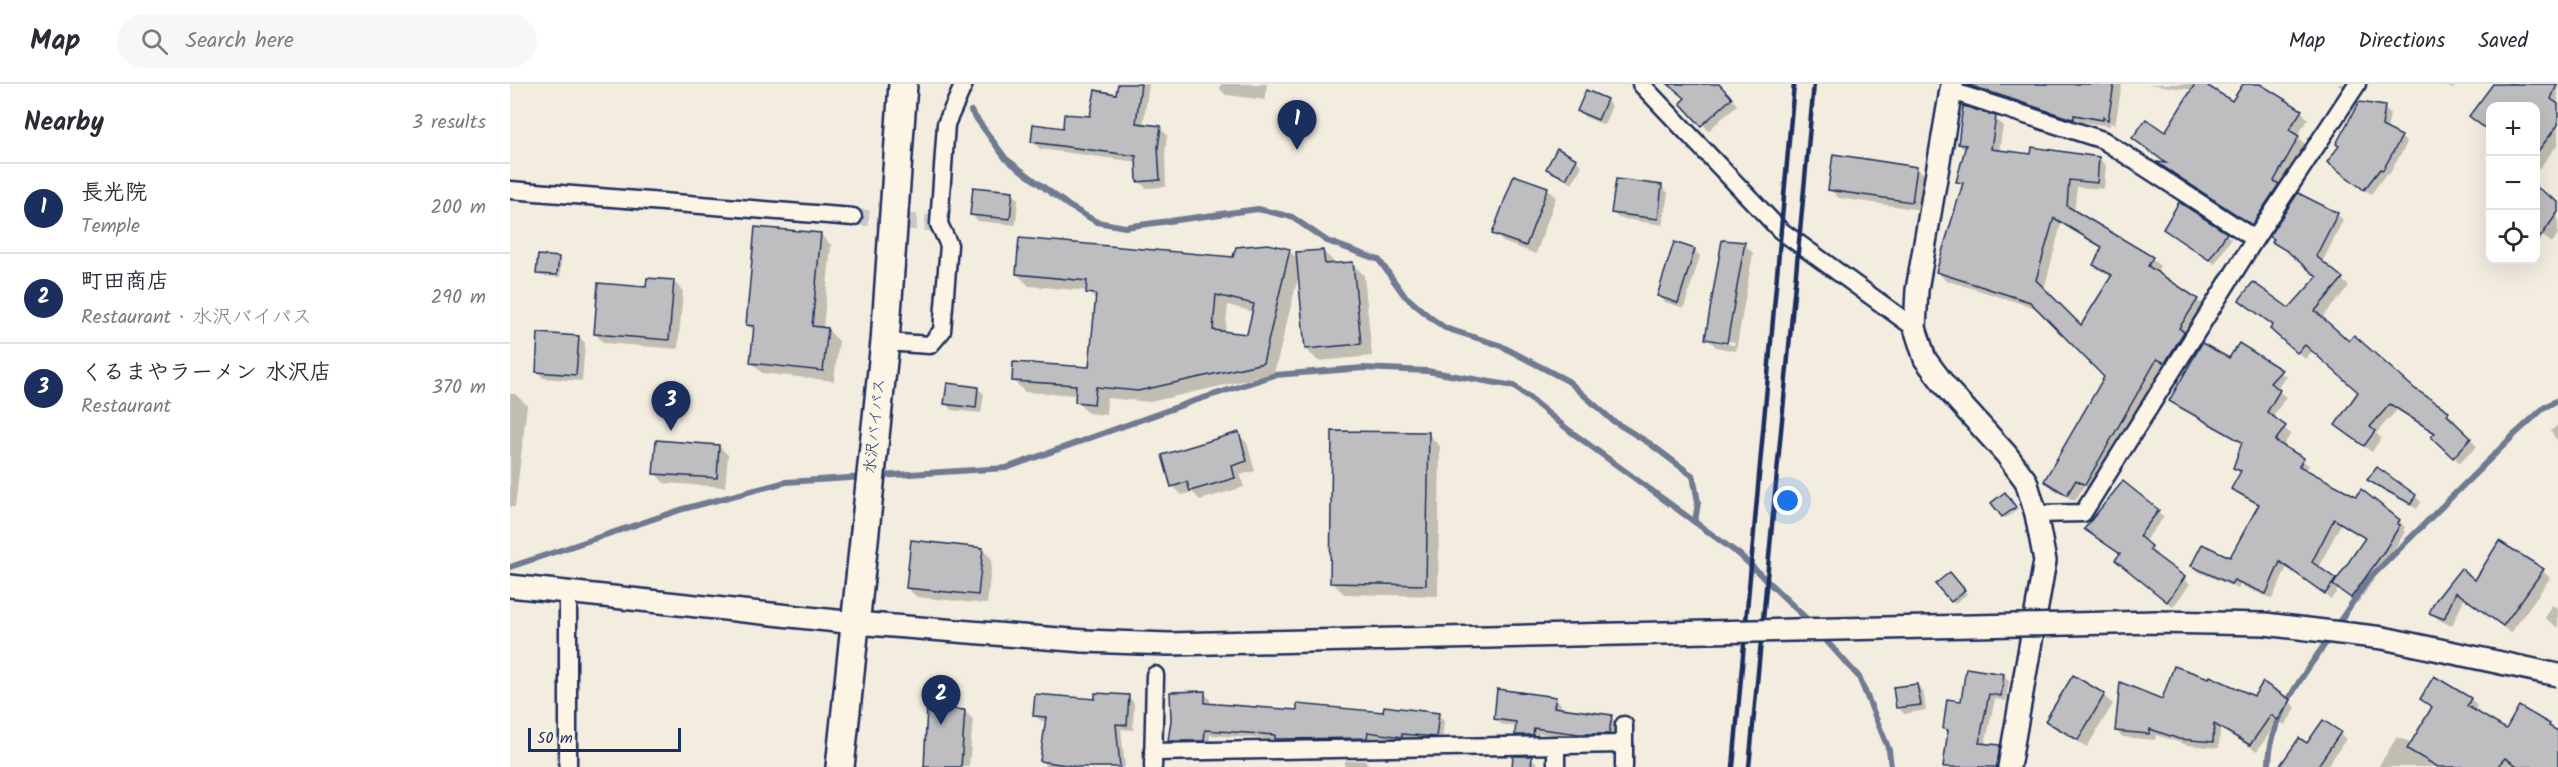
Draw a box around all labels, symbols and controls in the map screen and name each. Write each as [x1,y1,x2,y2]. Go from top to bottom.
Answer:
search box [117,14,537,68]
text: Map [30,19,81,64]
text: Search here [186,24,294,59]
icon: search [138,25,171,58]
text: Map [2289,25,2325,58]
text: Directions [2358,25,2445,58]
text: Saved [2478,25,2528,58]
pin: 1 [1278,100,1316,150]
text: Nearby [24,102,104,144]
map controls [2486,102,2540,264]
button: + [2486,102,2540,156]
text: 3 results [412,107,486,139]
button: − [2486,156,2540,210]
text: 長光院 [81,176,147,211]
text: 1 [40,192,47,224]
text: 200 m [430,192,486,224]
button: locate [2486,210,2540,264]
text: Temple [81,211,140,243]
text: 町田商店 [81,265,169,300]
text: 2 [38,282,49,314]
text: 290 m [431,282,486,314]
text: Restaurant · 水沢バイパス [81,302,312,334]
text: くるまやラーメン 水沢店 [81,356,331,391]
text: 3 [38,372,49,404]
text: 370 m [431,372,486,404]
street label: 水沢バイパス [858,377,892,475]
pin: 3 [652,382,690,431]
text: Restaurant [81,391,171,423]
your location [1773,486,1802,515]
pin: 2 [922,676,960,725]
scale bar [528,725,681,752]
text: 50 m [537,726,573,751]

